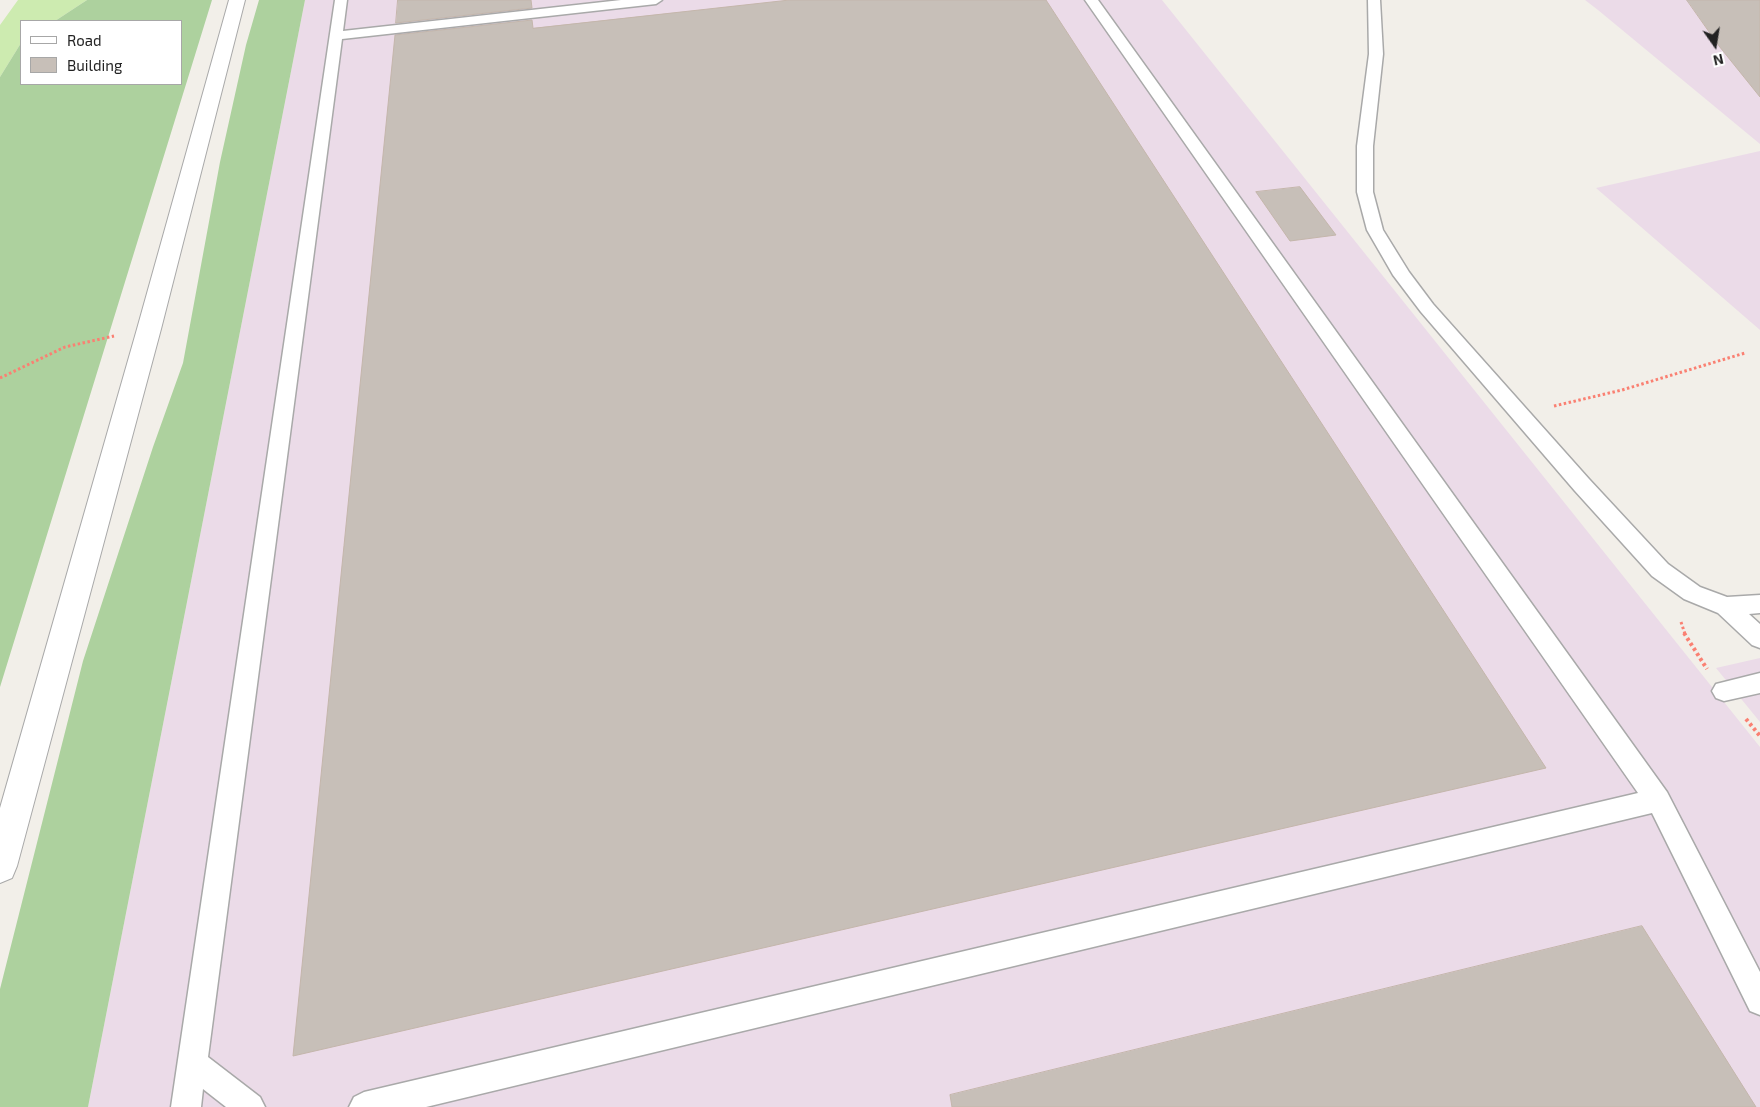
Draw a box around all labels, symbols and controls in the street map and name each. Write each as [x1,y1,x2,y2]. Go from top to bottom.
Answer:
legend [20,20,182,85]
north arrow [1690,20,1740,70]
text: Road [67,31,102,49]
text: N [1712,51,1725,70]
text: Building [67,56,122,74]

